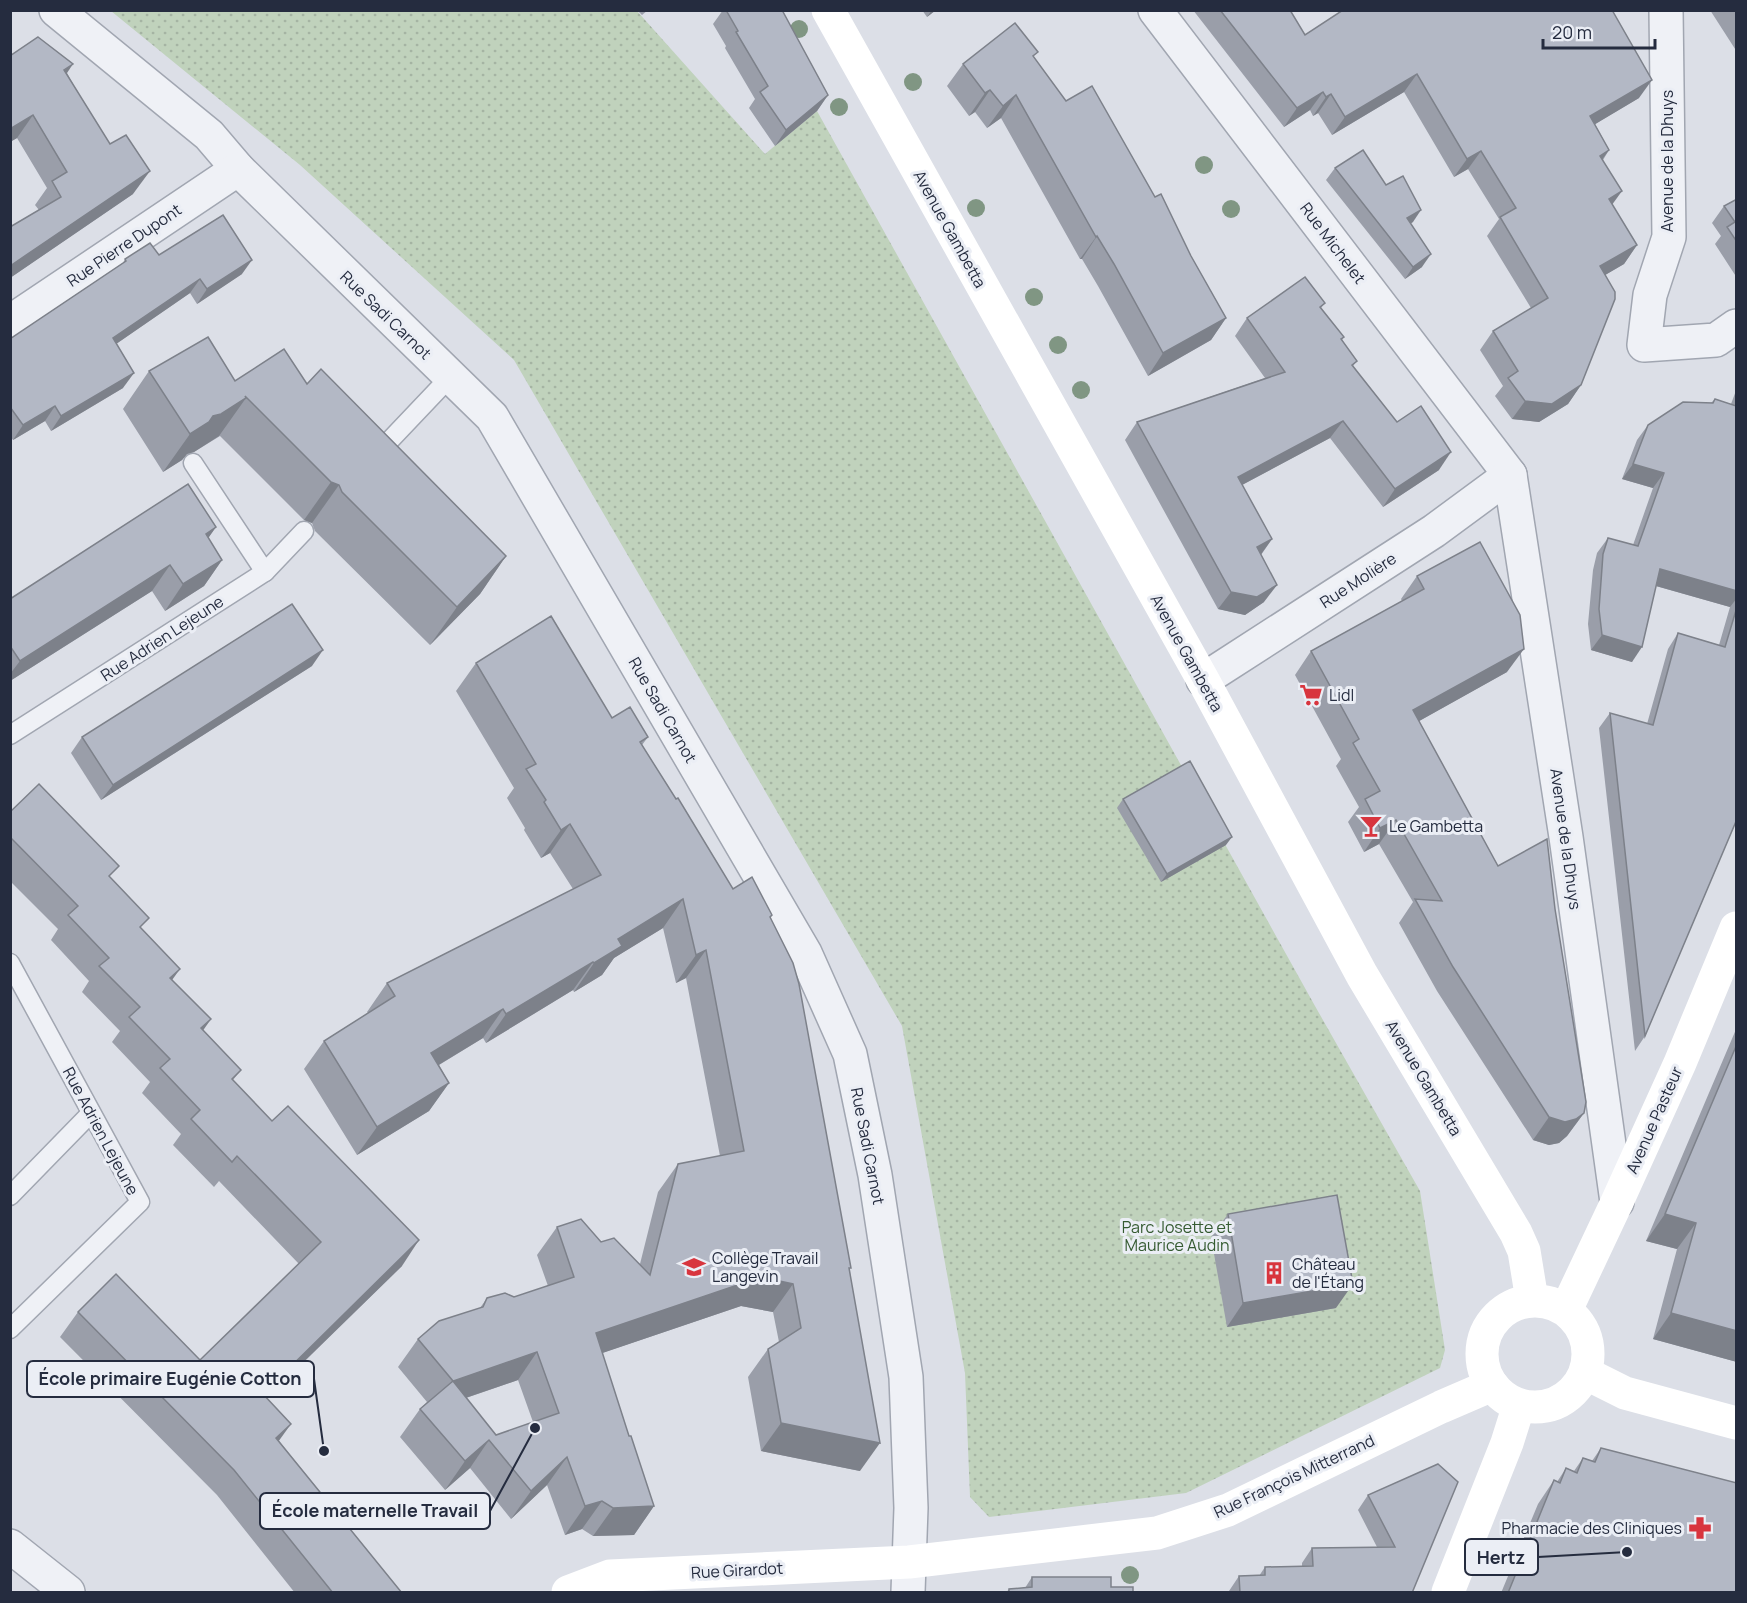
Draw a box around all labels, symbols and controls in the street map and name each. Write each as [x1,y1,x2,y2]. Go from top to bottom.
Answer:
scale bar [1543,12,1656,50]
text: 20 m [1552,20,1592,44]
street label: Avenue de la Dhuys [1656,90,1678,232]
street label: Avenue Gambetta [909,166,991,292]
street label: Rue Pierre Dupont [62,198,186,292]
street label: Rue Michelet [1295,198,1371,288]
street label: Rue Sadi Carnot [336,266,436,364]
street label: Rue Molière [1316,547,1400,613]
street label: Rue Adrien Lejeune [96,590,228,686]
street label: Avenue Gambetta [1146,590,1228,716]
street label: Rue Sadi Carnot [624,653,702,767]
supermarket icon: Lidl [1298,682,1324,708]
place label: Lidl [1329,684,1354,706]
street label: Avenue de la Dhuys [1545,767,1587,911]
bar icon: Le Gambetta [1358,813,1384,839]
place label: Le Gambetta [1389,815,1483,837]
street label: Avenue Gambetta [1381,1016,1467,1140]
street label: Rue Adrien Lejeune [58,1063,144,1199]
street label: Avenue Pasteur [1621,1063,1688,1177]
street label: Rue Sadi Carnot [846,1086,890,1206]
park label: Parc Josette et Maurice Audin [1122,1216,1232,1256]
place label: Collège Travail Langevin [712,1247,819,1287]
place label: Château de l'Étang [1292,1253,1364,1293]
school or university icon: Collège Travail Langevin [681,1254,707,1280]
building icon: Château de l'Étang [1261,1260,1287,1286]
callout: École primaire Eugénie Cotton [27,1361,314,1397]
text: École primaire Eugénie Cotton [38,1366,302,1390]
street label: Rue François Mitterrand [1210,1429,1378,1523]
callout: École maternelle Travail [260,1493,490,1529]
text: École maternelle Travail [272,1498,478,1522]
pharmacy icon: Pharmacie des Cliniques [1687,1515,1713,1541]
place label: Pharmacie des Cliniques [1501,1517,1682,1539]
callout: Hertz [1465,1539,1538,1575]
text: Hertz [1477,1545,1525,1569]
street label: Rue Girardot [690,1557,784,1583]

